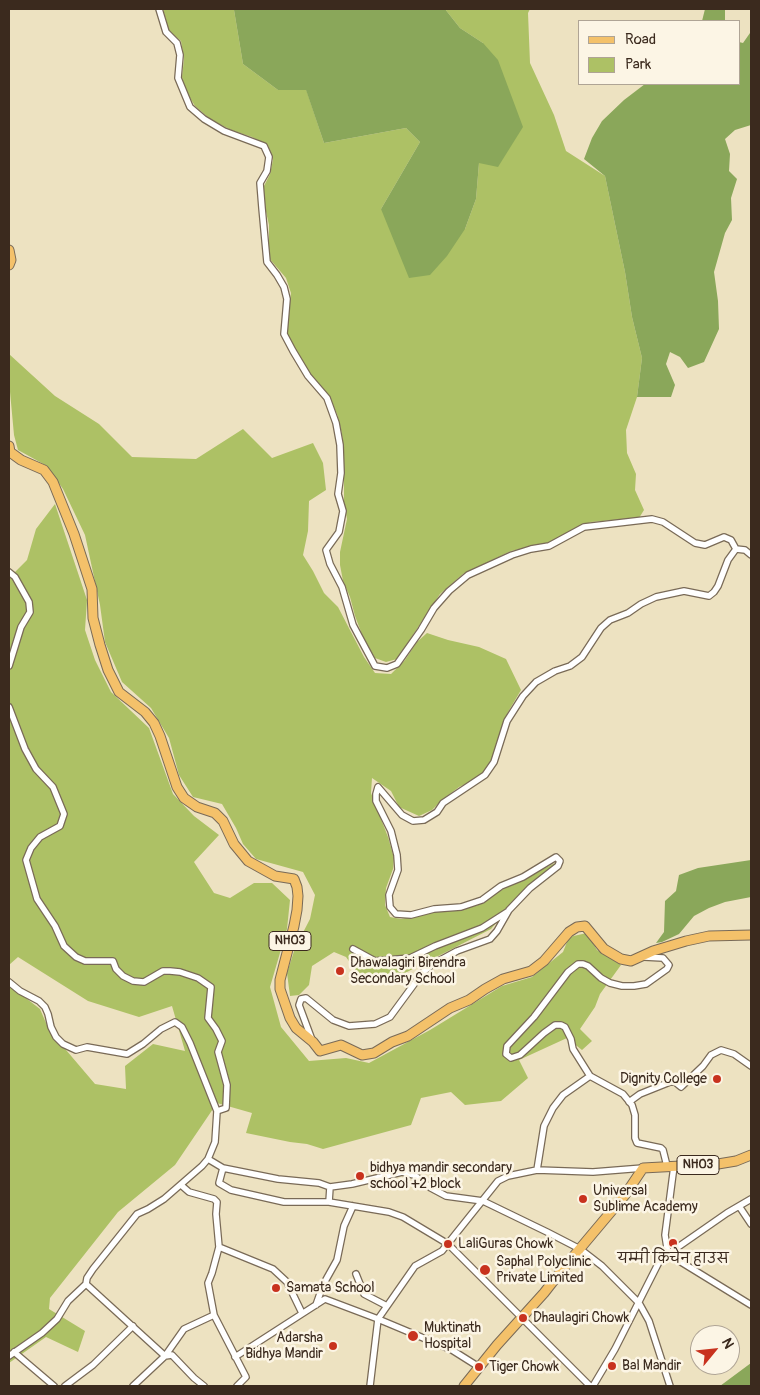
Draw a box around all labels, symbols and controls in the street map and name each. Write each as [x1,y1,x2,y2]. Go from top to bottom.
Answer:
legend [578,20,740,85]
text: Road [625,30,656,49]
text: Park [625,55,651,74]
road number: NH03 [269,931,311,950]
place label: Dhawalagiri Birendra Secondary School [350,955,466,988]
marker: Dhawalagiri Birendra Secondary School [334,965,346,977]
place label: Dignity College [620,1071,707,1087]
marker: Dignity College [711,1073,723,1085]
road number: NH03 [677,1156,719,1174]
place label: bidhya mandir secondary school +2 block [370,1160,512,1192]
marker: bidhya mandir secondary school +2 block [354,1170,366,1182]
place label: Universal Sublime Academy [593,1183,698,1216]
marker: Universal Sublime Academy [577,1193,589,1205]
place label: LaliGuras Chowk [458,1236,553,1252]
marker: यम्मी किचेन हाउस [667,1237,679,1249]
marker: LaliGuras Chowk [442,1238,454,1250]
place label: यम्मी किचेन हाउस [617,1251,729,1267]
place label: Saphal Polyclinic Private Limited [496,1254,592,1286]
marker: Saphal Polyclinic Private Limited [478,1263,492,1277]
place label: Samata School [286,1280,375,1296]
marker: Samata School [270,1282,282,1294]
place label: Dhaulagiri Chowk [533,1310,629,1326]
marker: Dhaulagiri Chowk [517,1312,529,1324]
place label: Muktinath Hospital [424,1320,481,1352]
north arrow [690,1325,740,1375]
marker: Muktinath Hospital [406,1329,420,1343]
place label: Adarsha Bidhya Mandir [245,1330,323,1362]
text: N [718,1335,738,1351]
marker: Adarsha Bidhya Mandir [327,1340,339,1352]
place label: Bal Mandir [622,1358,681,1374]
place label: Tiger Chowk [489,1359,559,1375]
marker: Bal Mandir [606,1360,618,1372]
marker: Tiger Chowk [473,1361,485,1373]

